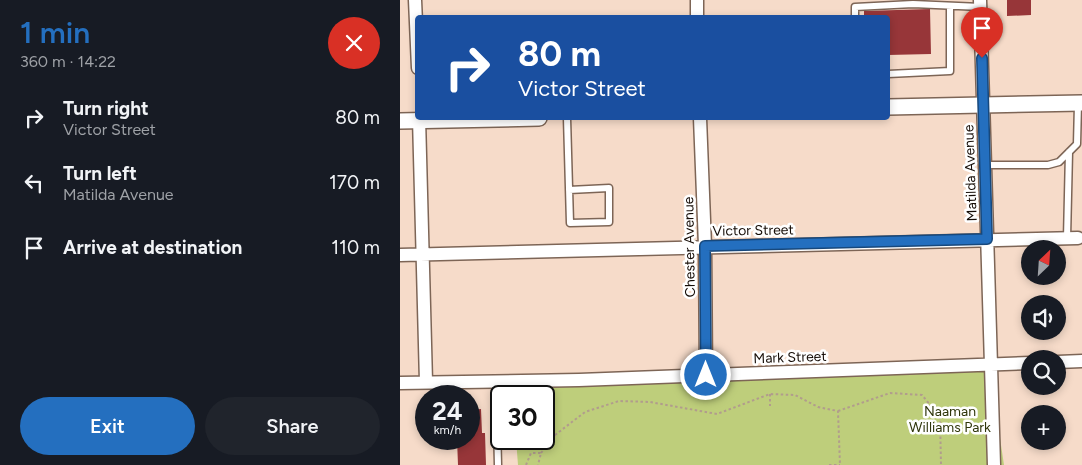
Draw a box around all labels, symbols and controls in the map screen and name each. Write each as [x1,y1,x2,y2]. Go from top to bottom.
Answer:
pin [961,7,1003,58]
text: 1 min [20,14,90,51]
icon: arrive [968,14,996,42]
button: close [328,17,380,69]
text: 80 m [518,33,601,75]
icon: right [435,35,500,100]
text: 360 m · 14:22 [20,52,116,71]
text: Victor Street [518,75,646,102]
text: Turn right [63,97,149,120]
icon: right [20,104,48,132]
text: 80 m [335,106,380,129]
text: Victor Street [63,120,156,139]
street label: Matilda Avenue [960,124,981,222]
text: Turn left [63,162,137,185]
icon: left [20,169,48,197]
text: 170 m [329,171,380,194]
text: Matilda Avenue [63,185,174,204]
street label: Chester Avenue [680,196,699,297]
street label: Victor Street [712,221,794,240]
icon: arrive [20,234,48,262]
text: Arrive at destination [63,236,242,259]
text: 110 m [331,236,380,259]
north arrow [1021,240,1066,285]
map controls [1021,240,1066,450]
button: sound [1021,295,1066,340]
position arrow [679,348,731,400]
street label: Mark Street [753,348,827,367]
button: search [1021,350,1066,395]
speed limit sign: 30 [490,385,555,450]
text: 24 [432,396,463,426]
button: Exit [20,397,195,455]
button: Share [205,397,380,455]
park label: Naaman Williams Park [909,403,991,436]
button: + [1021,405,1066,450]
text: km/h [434,423,461,437]

